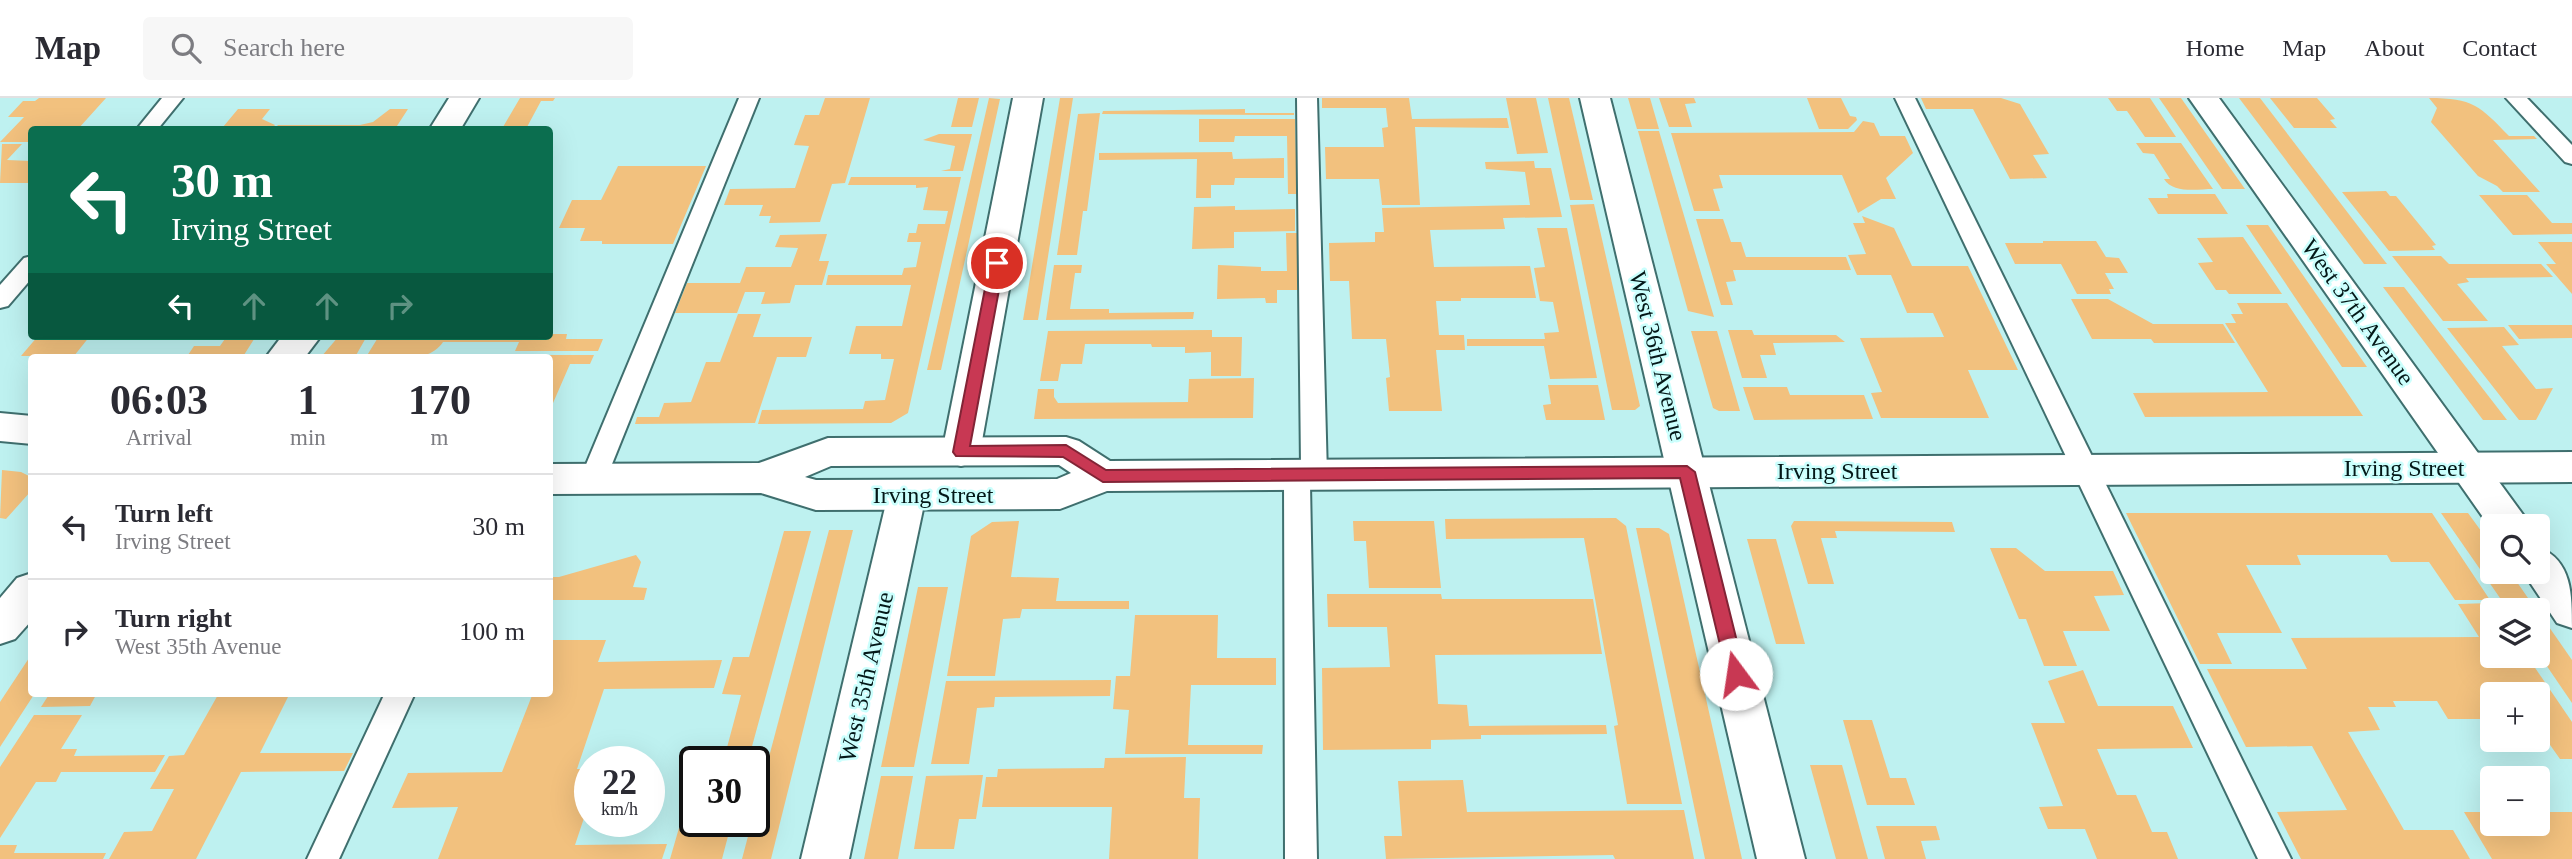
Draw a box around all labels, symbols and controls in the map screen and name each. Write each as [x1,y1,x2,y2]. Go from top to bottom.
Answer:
search box [143,17,633,80]
icon: search [167,29,205,67]
text: Map [35,30,101,66]
text: Search here [223,33,345,62]
text: Home [2186,35,2244,61]
text: Map [2282,35,2326,61]
text: About [2364,35,2424,61]
text: Contact [2462,35,2537,61]
text: 30 m [171,153,273,208]
icon: left [56,154,147,245]
text: Irving Street [171,211,332,247]
pin [967,233,1027,293]
street label: West 37th Avenue [2296,234,2420,390]
icon: arrive [978,244,1016,282]
street label: West 36th Avenue [1624,269,1692,443]
icon: left [162,287,200,325]
icon: ahead [235,287,273,325]
icon: ahead [308,287,346,325]
icon: right [381,287,419,325]
text: 06:03 [110,377,208,423]
text: 1 [297,377,318,423]
text: 170 [408,377,471,423]
text: Arrival [126,425,192,450]
text: min [290,425,326,450]
text: m [430,425,448,450]
street label: Irving Street [2344,455,2465,481]
street label: Irving Street [1777,458,1898,484]
street label: Irving Street [873,482,994,508]
text: Turn left [115,499,213,528]
icon: left [56,508,94,546]
text: 30 m [472,512,525,541]
map controls [2480,514,2550,836]
button: search [2480,514,2550,584]
text: Irving Street [115,529,231,554]
street label: West 35th Avenue [834,590,898,764]
button: layers [2480,598,2550,668]
text: Turn right [115,604,232,633]
icon: right [56,613,94,651]
text: 100 m [459,617,525,646]
text: West 35th Avenue [115,634,281,659]
position arrow [1699,637,1773,711]
button: + [2480,682,2550,752]
speed limit sign: 30 [679,746,770,837]
text: 22 [602,763,637,802]
button: − [2480,766,2550,836]
text: km/h [601,799,638,819]

